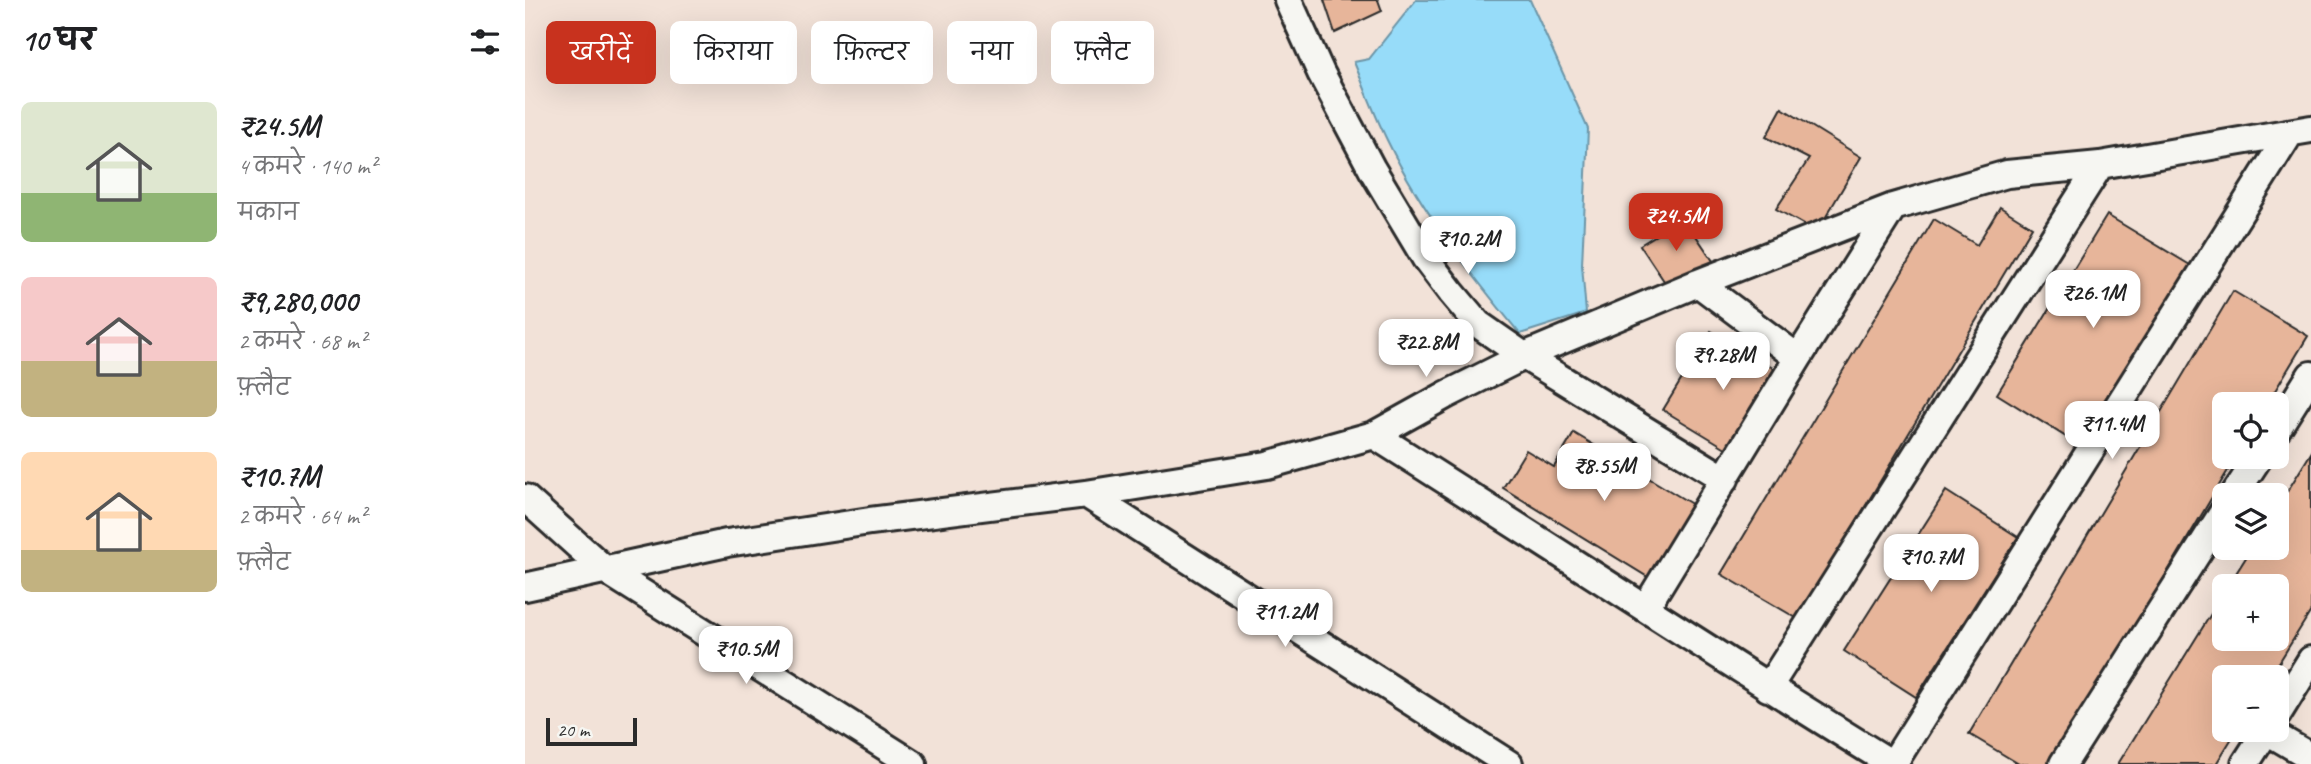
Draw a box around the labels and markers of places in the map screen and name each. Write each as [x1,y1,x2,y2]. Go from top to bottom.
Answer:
pin: ₹24.5M [1619,194,1733,253]
pin: ₹10.2M [1411,216,1525,276]
pin: ₹26.1M [2036,270,2150,330]
pin: ₹22.8M [1369,320,1483,379]
pin: ₹9.28M [1666,332,1780,392]
pin: ₹11.4M [2055,402,2169,461]
pin: ₹8.55M [1547,444,1661,503]
pin: ₹10.7M [1874,534,1988,594]
pin: ₹11.2M [1228,590,1342,649]
pin: ₹10.5M [689,626,803,686]

